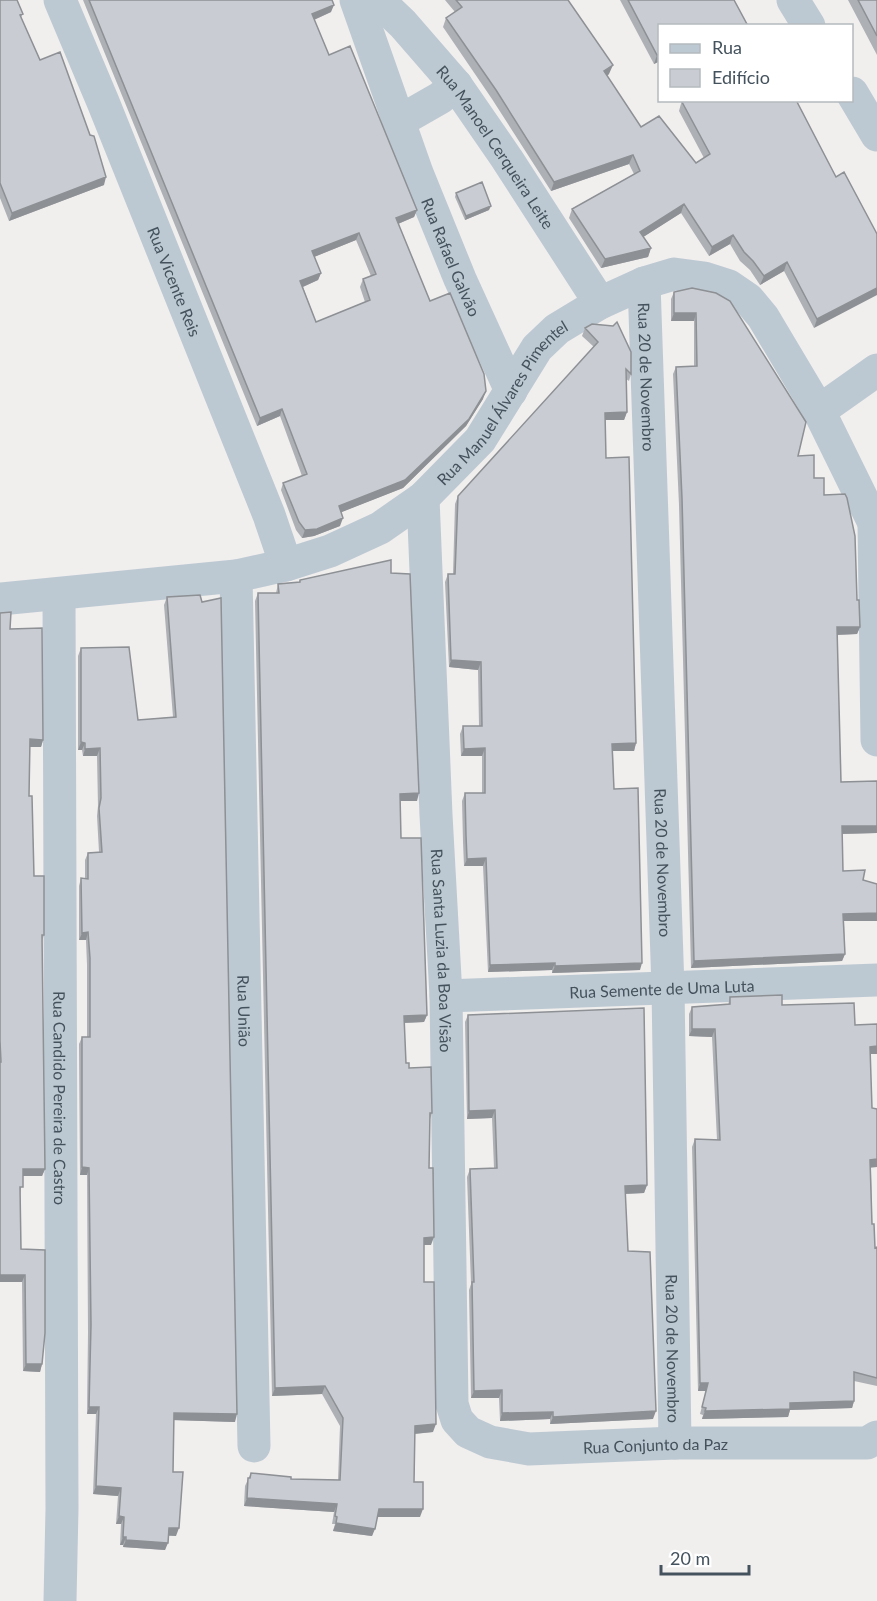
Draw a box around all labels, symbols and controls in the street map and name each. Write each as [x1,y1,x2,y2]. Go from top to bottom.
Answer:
legend [658,24,853,102]
text: Rua [712,36,742,58]
street label: Rua Manoel Cerqueira Leite [433,61,559,232]
text: Edifício [712,66,770,88]
street label: Rua Rafael Galvão [418,195,485,319]
street label: Rua Vicente Reis [145,224,206,339]
street label: Rua 20 de Novembro [635,302,659,452]
street label: Rua Manuel Álvares Pimentel [432,316,571,488]
street label: Rua 20 de Novembro [652,788,676,937]
street label: Rua Santa Luzia da Boa Visão [428,848,456,1053]
street label: Rua União [235,975,255,1047]
street label: Rua Semente de Uma Luta [569,975,755,1001]
street label: Rua Candido Pereira de Castro [51,991,71,1205]
street label: Rua 20 de Novembro [663,1274,684,1423]
street label: Rua Conjunto da Paz [582,1433,728,1456]
scale bar [661,1538,750,1576]
text: 20 m [670,1547,710,1569]

